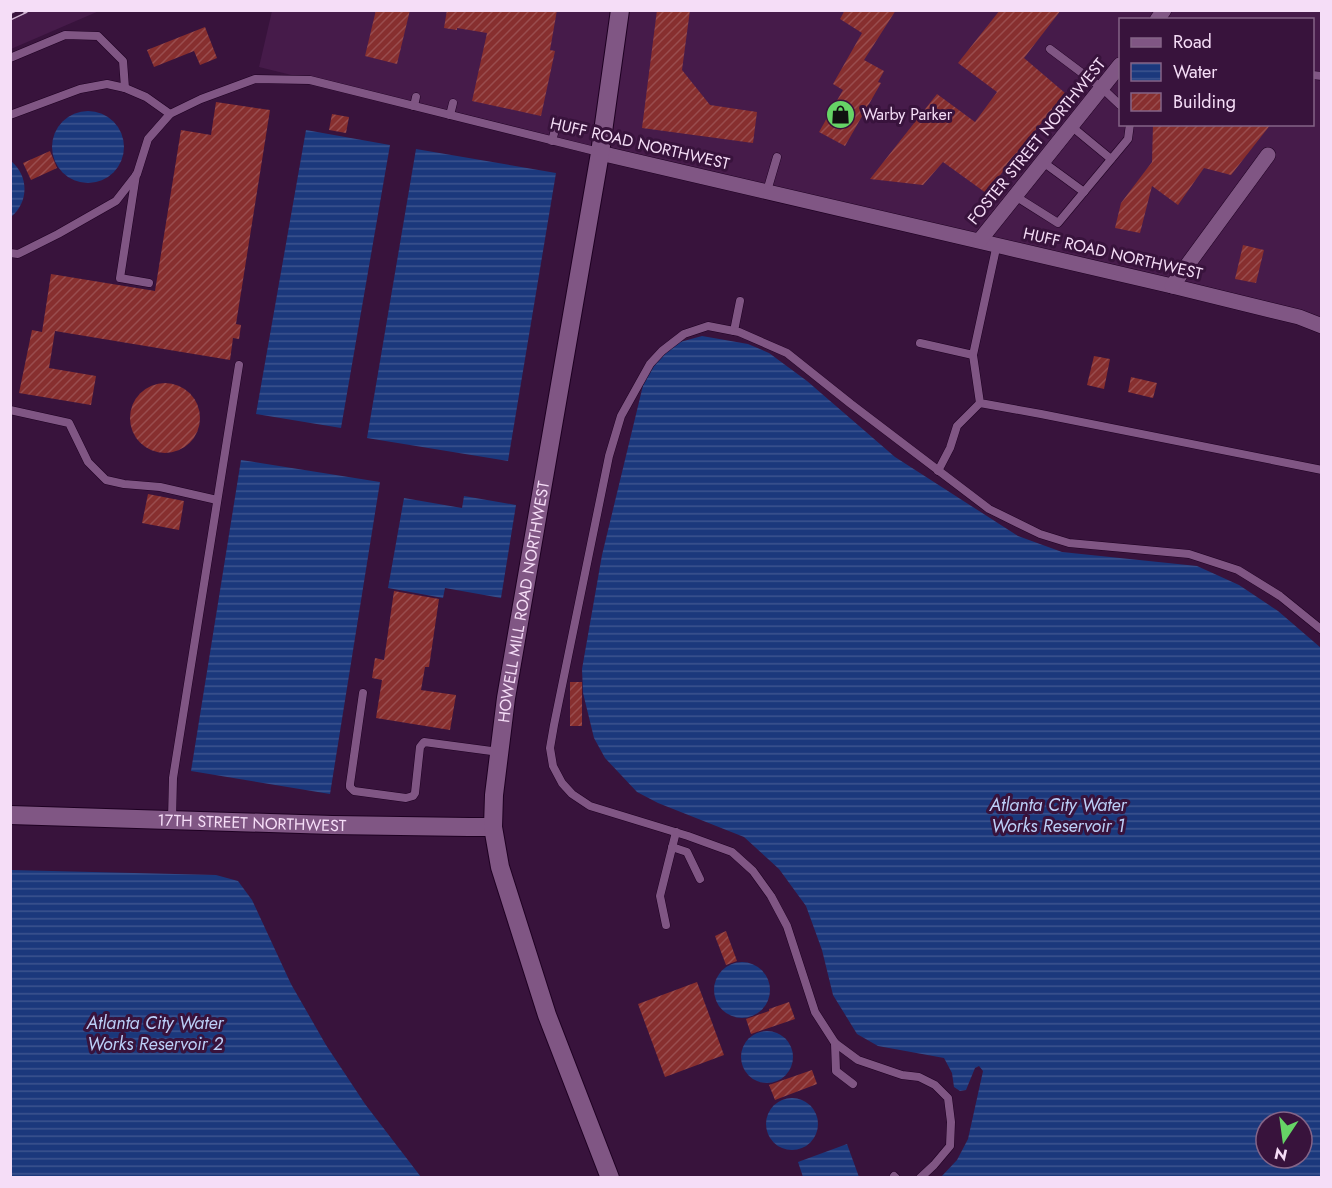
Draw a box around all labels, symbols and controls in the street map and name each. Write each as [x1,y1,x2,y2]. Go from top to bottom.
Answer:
legend [1119,18,1314,126]
text: Road [1173,29,1212,55]
street label: FOSTER STREET NORTHWEST [962,53,1111,229]
text: Water [1173,59,1218,85]
text: Building [1173,89,1236,115]
shop icon: Warby Parker [825,98,857,130]
place label: Warby Parker [862,103,953,126]
street label: HUFF ROAD NORTHWEST [548,112,732,175]
street label: HUFF ROAD NORTHWEST [1021,222,1205,285]
street label: HOWELL MILL ROAD NORTHWEST [492,479,555,724]
water label: Atlanta City Water Works Reservoir 1 [989,792,1127,839]
street label: 17TH STREET NORTHWEST [157,809,347,837]
water label: Atlanta City Water Works Reservoir 2 [86,1010,224,1057]
north arrow [1254,1110,1314,1170]
text: N [1272,1141,1290,1167]

